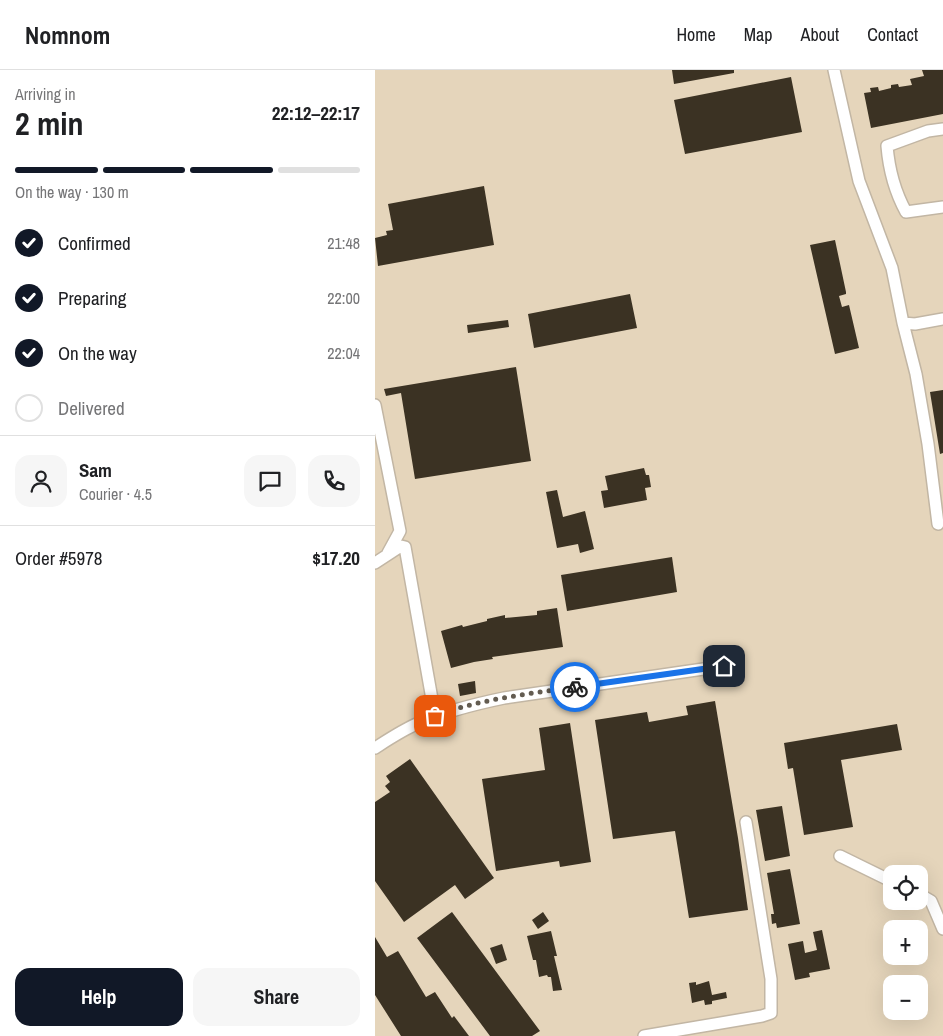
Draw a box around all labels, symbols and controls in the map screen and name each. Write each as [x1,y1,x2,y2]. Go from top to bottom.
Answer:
text: Nomnom [25,19,110,51]
text: Home [676,22,716,47]
text: Map [744,22,773,47]
text: About [801,22,839,47]
text: Contact [867,22,918,47]
text: Arriving in [15,83,76,105]
text: 22:12–22:17 [272,100,360,126]
text: 2 min [15,102,84,145]
text: On the way · 130 m [15,181,129,203]
icon: check [15,229,43,257]
text: Confirmed [58,230,131,256]
text: 21:48 [327,232,360,254]
icon: check [15,284,43,312]
text: Preparing [58,285,126,311]
text: 22:00 [327,287,360,309]
icon: check [15,339,43,367]
text: On the way [58,340,137,366]
text: 22:04 [327,342,360,364]
text: Delivered [58,395,125,421]
button: person [15,455,67,507]
button: chat [244,455,296,507]
button: phone [308,455,360,507]
text: Sam [79,457,112,483]
text: Courier · 4.5 [79,483,152,505]
text: Order #5978 [15,545,102,571]
text: $17.20 [312,545,360,571]
pin [703,645,745,687]
icon: home [710,652,738,680]
courier [550,662,600,712]
icon: bike [561,673,589,701]
pin [414,695,456,737]
icon: bag [421,702,449,730]
map controls [883,865,928,1020]
button: locate [883,865,928,910]
button: + [883,920,928,965]
button: Help [15,968,183,1026]
button: Share [193,968,360,1026]
button: − [883,975,928,1020]

